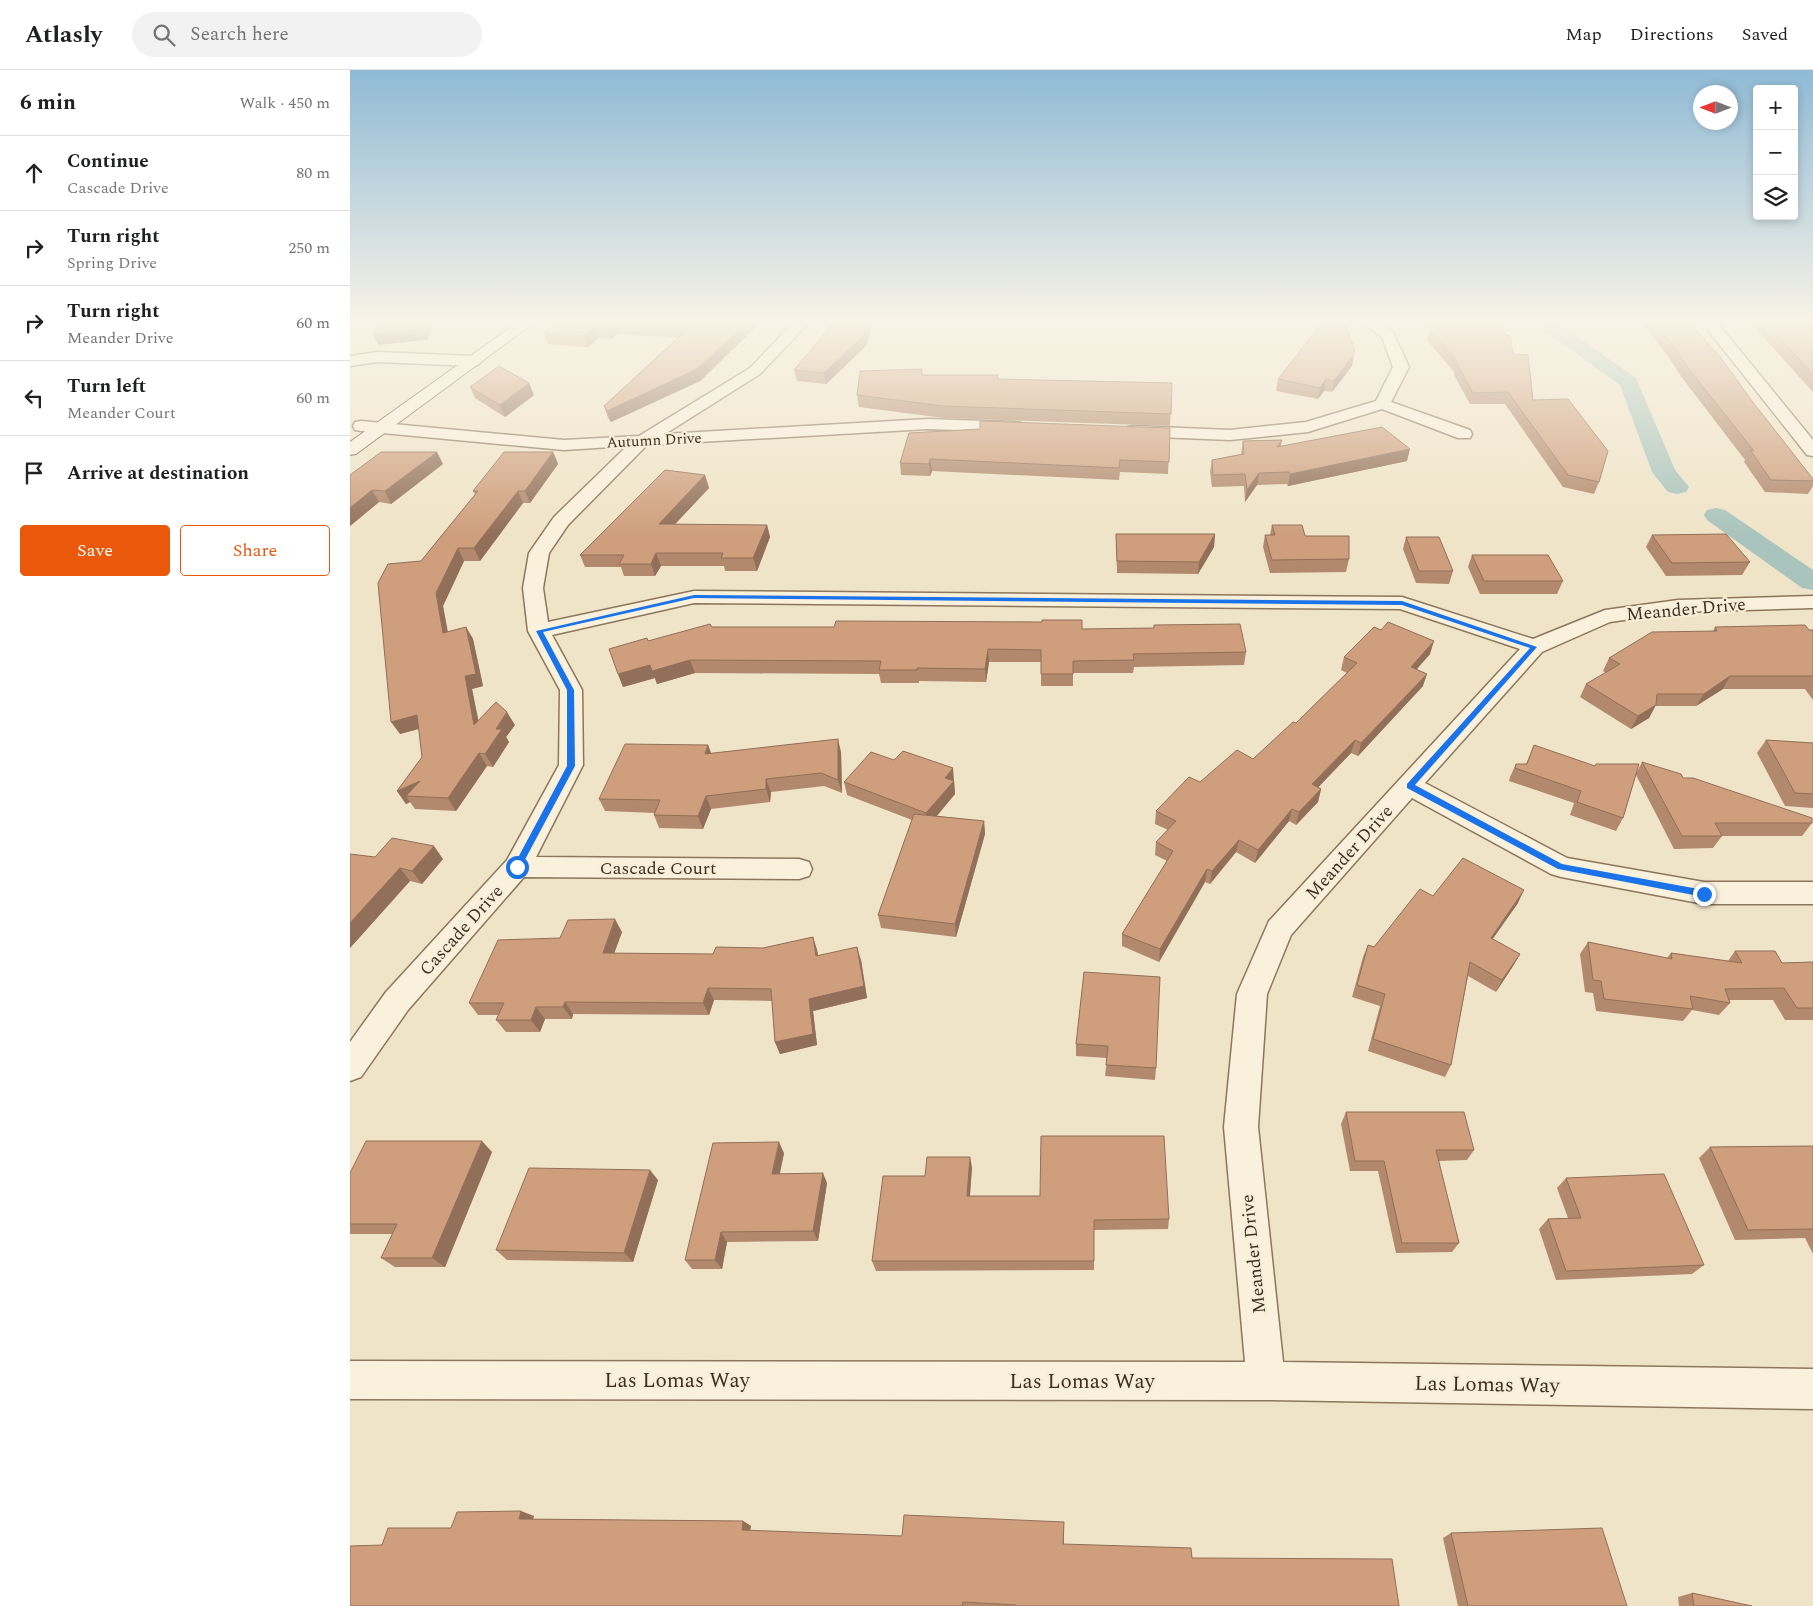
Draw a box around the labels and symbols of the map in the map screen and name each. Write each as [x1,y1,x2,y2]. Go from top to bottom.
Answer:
north arrow [1693,85,1738,130]
street label: Autumn Drive [606,427,702,454]
street label: Meander Drive [1625,591,1747,628]
street label: Meander Drive [1299,799,1399,906]
street label: Cascade Court [600,855,716,882]
route start [506,856,529,879]
street label: Cascade Drive [413,879,510,982]
route end [1693,883,1716,906]
street label: Meander Drive [1234,1193,1273,1315]
street label: Las Lomas Way [604,1365,751,1397]
street label: Las Lomas Way [1009,1366,1156,1398]
street label: Las Lomas Way [1414,1368,1561,1402]

